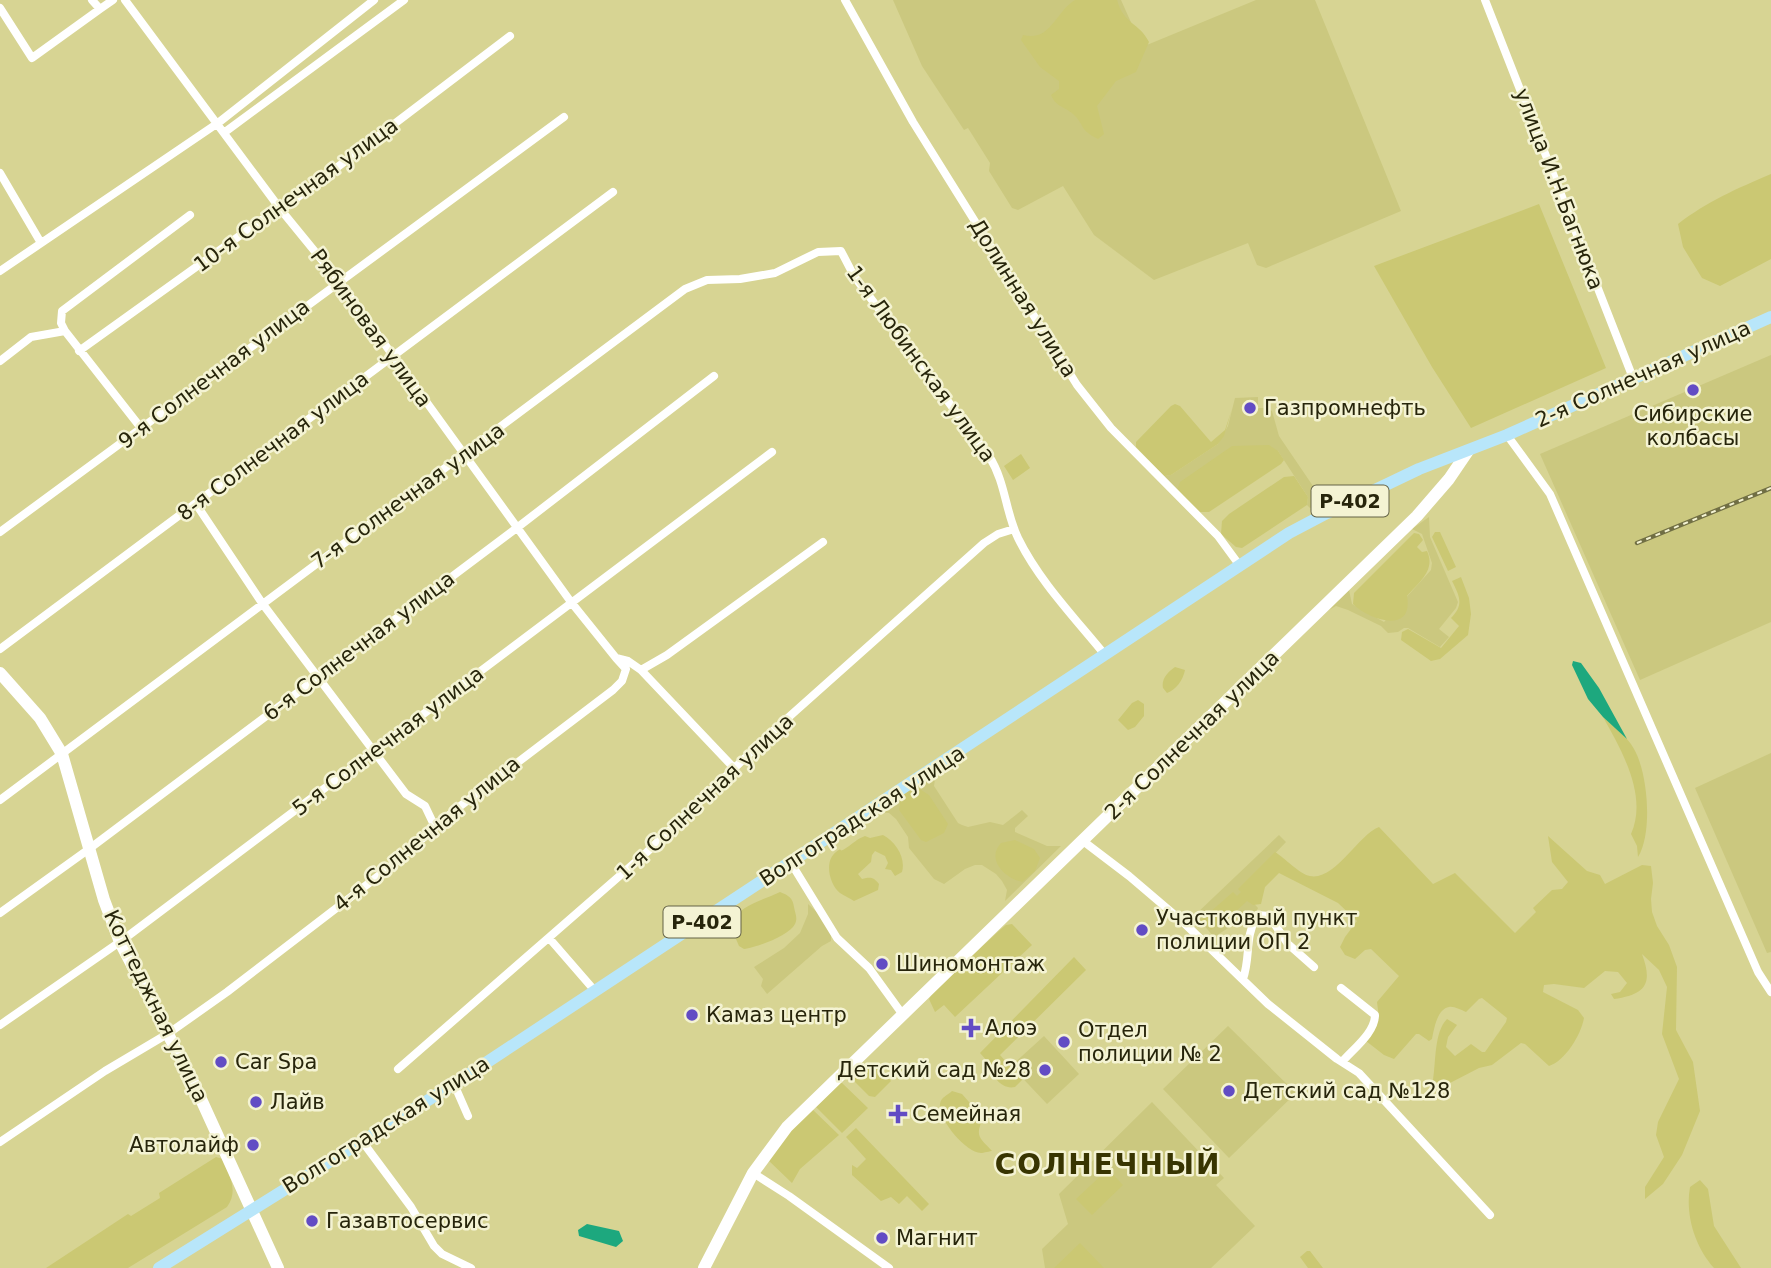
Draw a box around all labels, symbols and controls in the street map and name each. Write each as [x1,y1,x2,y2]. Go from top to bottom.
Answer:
street label: улица И.Н.Багнюка [1510,85,1608,293]
street label: 10-я Солнечная улица [189,113,403,277]
street label: Долинная улица [964,214,1082,382]
street label: Рябиновая улица [306,244,436,412]
street label: 1-я Любинская улица [842,261,1000,467]
street label: 9-я Солнечная улица [114,294,314,454]
street label: 2-я Солнечная улица [1532,316,1754,432]
street label: 8-я Солнечная улица [173,366,373,526]
marker: Сибирские колбасы [1685,382,1701,398]
place label: Газпромнефть [1264,396,1426,420]
marker: Газпромнефть [1242,400,1258,416]
place label: Сибирские колбасы [1633,402,1753,450]
street label: 7-я Солнечная улица [307,418,509,574]
road number: Р-402 [1312,486,1388,516]
street label: 6-я Солнечная улица [259,566,459,726]
street label: 2-я Солнечная улица [1100,646,1284,824]
street label: 5-я Солнечная улица [288,661,488,821]
street label: 1-я Солнечная улица [612,709,798,885]
street label: Волгоградская улица [755,741,969,891]
street label: 4-я Солнечная улица [329,751,525,917]
street label: Коттеджная улица [99,906,213,1106]
road number: Р-402 [664,906,740,938]
place label: Участковый пункт полиции ОП 2 [1156,906,1357,954]
marker: Участковый пункт полиции ОП 2 [1134,922,1150,938]
place label: Шиномонтаж [896,952,1045,976]
marker: Шиномонтаж [874,956,890,972]
place label: Камаз центр [706,1003,847,1027]
marker: Камаз центр [684,1007,700,1023]
place label: Алоэ [985,1016,1037,1040]
place label: Отдел полиции № 2 [1078,1018,1222,1066]
marker: Алоэ [963,1020,979,1036]
marker: Отдел полиции № 2 [1056,1034,1072,1050]
place label: Car Spa [235,1050,317,1074]
street label: Волгоградская улица [278,1051,494,1199]
marker: Car Spa [213,1054,229,1070]
place label: Детский сад №28 [837,1058,1031,1082]
marker: Детский сад №28 [1037,1062,1053,1078]
place label: Детский сад №128 [1243,1079,1450,1103]
marker: Детский сад №128 [1221,1083,1237,1099]
place label: Лайв [270,1090,325,1114]
marker: Лайв [248,1094,264,1110]
place label: Семейная [912,1102,1021,1126]
marker: Семейная [890,1106,906,1122]
place label: Автолайф [129,1133,239,1157]
marker: Автолайф [245,1137,261,1153]
district label: СОЛНЕЧНЫЙ [995,1147,1221,1181]
place label: Газавтосервис [326,1209,489,1233]
marker: Газавтосервис [304,1213,320,1229]
place label: Магнит [896,1226,978,1250]
marker: Магнит [874,1230,890,1246]

